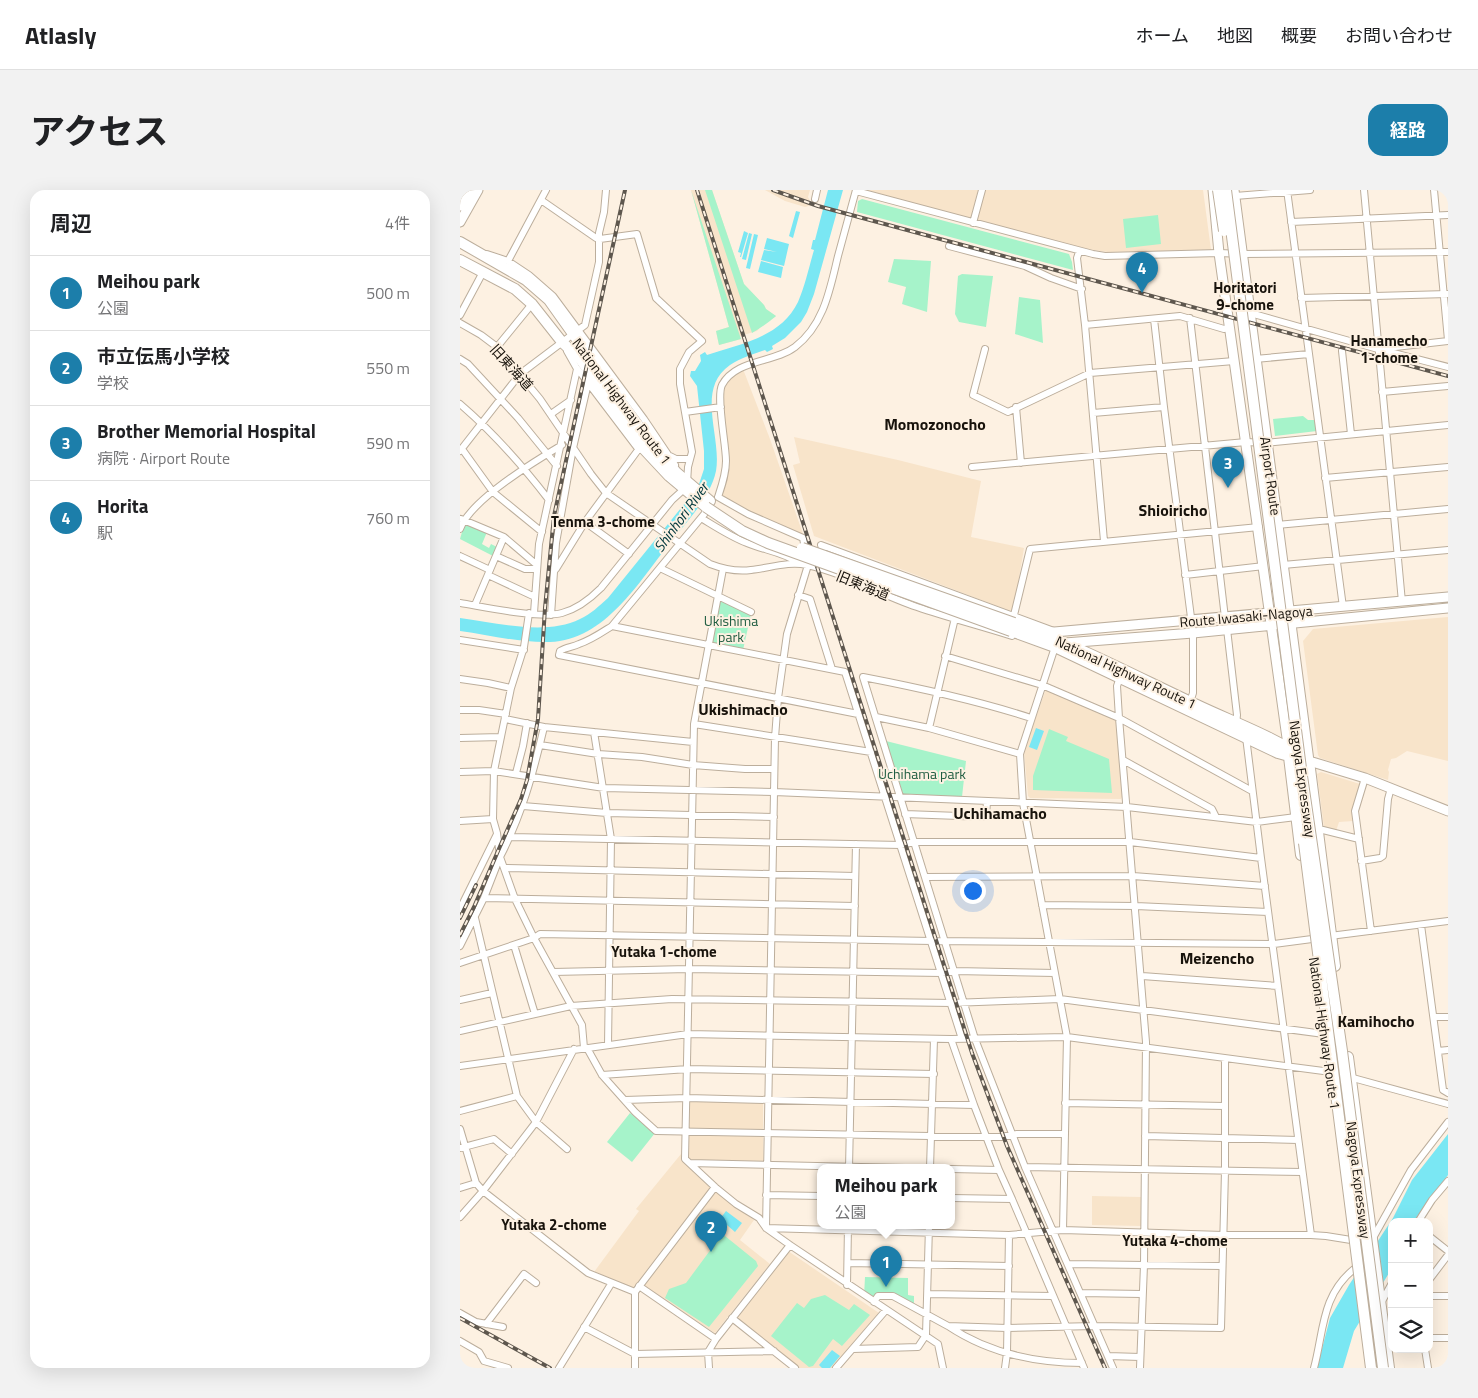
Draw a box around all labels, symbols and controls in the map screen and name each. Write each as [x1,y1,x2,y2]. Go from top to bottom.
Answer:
text: Atlasly [25,17,96,53]
text: ホーム [1136,22,1189,49]
text: 地図 [1217,22,1253,49]
text: 概要 [1281,22,1317,49]
text: お問い合わせ [1345,22,1453,49]
text: アクセス [30,104,168,158]
button: 経路 [1368,104,1448,156]
text: 周辺 [50,207,92,239]
text: 4件 [385,211,410,235]
pin: 4 [1126,252,1158,293]
text: Meihou park [97,266,200,295]
district label: Horitatori 9-chome [1213,276,1277,316]
text: 1 [62,281,70,305]
text: 500 m [366,281,410,305]
text: 公園 [97,296,129,320]
district label: Hanamecho 1-chome [1351,329,1428,369]
street label: National Highway Route 1 [567,333,677,469]
street label: 旧東海道 [485,339,539,395]
text: 市立伝馬小学校 [97,341,230,370]
text: 2 [62,356,70,380]
text: 550 m [366,356,410,380]
text: 学校 [97,371,129,395]
district label: Momozonocho [884,412,986,436]
text: Brother Memorial Hospital [97,416,316,445]
text: 3 [62,431,70,455]
text: 590 m [366,431,410,455]
street label: Airport Route [1255,435,1287,517]
text: 病院 · Airport Route [97,446,230,470]
pin: 3 [1212,447,1244,488]
water label: Shinhori River [648,475,716,557]
text: Horita [97,491,148,520]
district label: Shioiricho [1139,498,1207,522]
text: 4 [62,506,70,530]
text: 760 m [366,506,410,530]
district label: Tenma 3-chome [551,510,655,533]
text: 駅 [97,521,113,545]
street label: 旧東海道 [833,565,893,605]
street label: Route Iwasaki-Nagoya [1179,600,1313,632]
park label: Ukishima park [704,610,758,647]
street label: National Highway Route 1 [1052,630,1200,714]
district label: Ukishimacho [698,697,788,721]
street label: Nagoya Expressway [1284,719,1322,839]
park label: Uchihama park [878,763,966,784]
district label: Uchihamacho [953,801,1047,825]
your location [960,878,986,904]
district label: Yutaka 1-chome [611,940,717,963]
district label: Meizencho [1180,946,1254,970]
street label: National Highway Route 1 [1304,956,1346,1110]
district label: Kamihocho [1338,1009,1415,1033]
street label: Nagoya Expressway [1341,1120,1377,1240]
popup [817,1164,955,1229]
text: Meihou park [835,1170,937,1199]
text: 公園 [835,1200,867,1224]
pin: 2 [695,1211,727,1252]
district label: Yutaka 2-chome [501,1213,607,1236]
map controls [1388,1218,1433,1353]
button: + [1388,1218,1433,1263]
district label: Yutaka 4-chome [1122,1229,1228,1252]
pin: 1 [870,1246,902,1287]
button: − [1388,1263,1433,1308]
button: layers [1388,1308,1433,1353]

